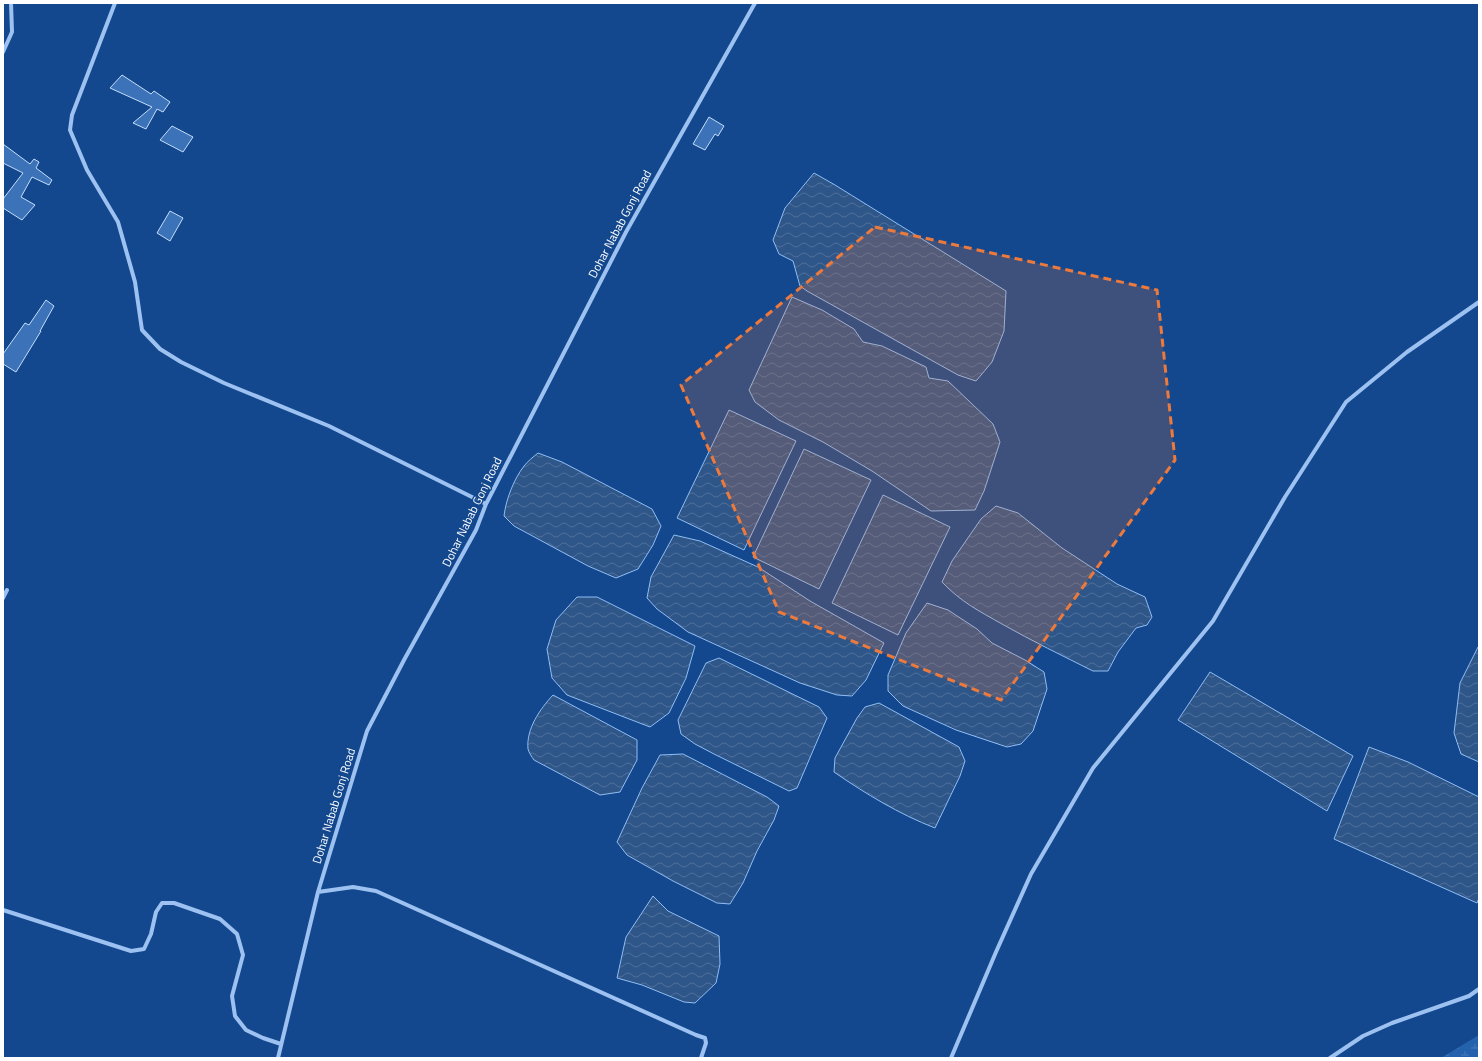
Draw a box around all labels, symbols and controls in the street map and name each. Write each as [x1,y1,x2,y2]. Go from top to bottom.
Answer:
street label: Dohar Nabab Gonj Road [583,166,656,281]
street label: Dohar Nabab Gonj Road [437,454,506,570]
street label: Dohar Nabab Gonj Road [307,746,360,866]

